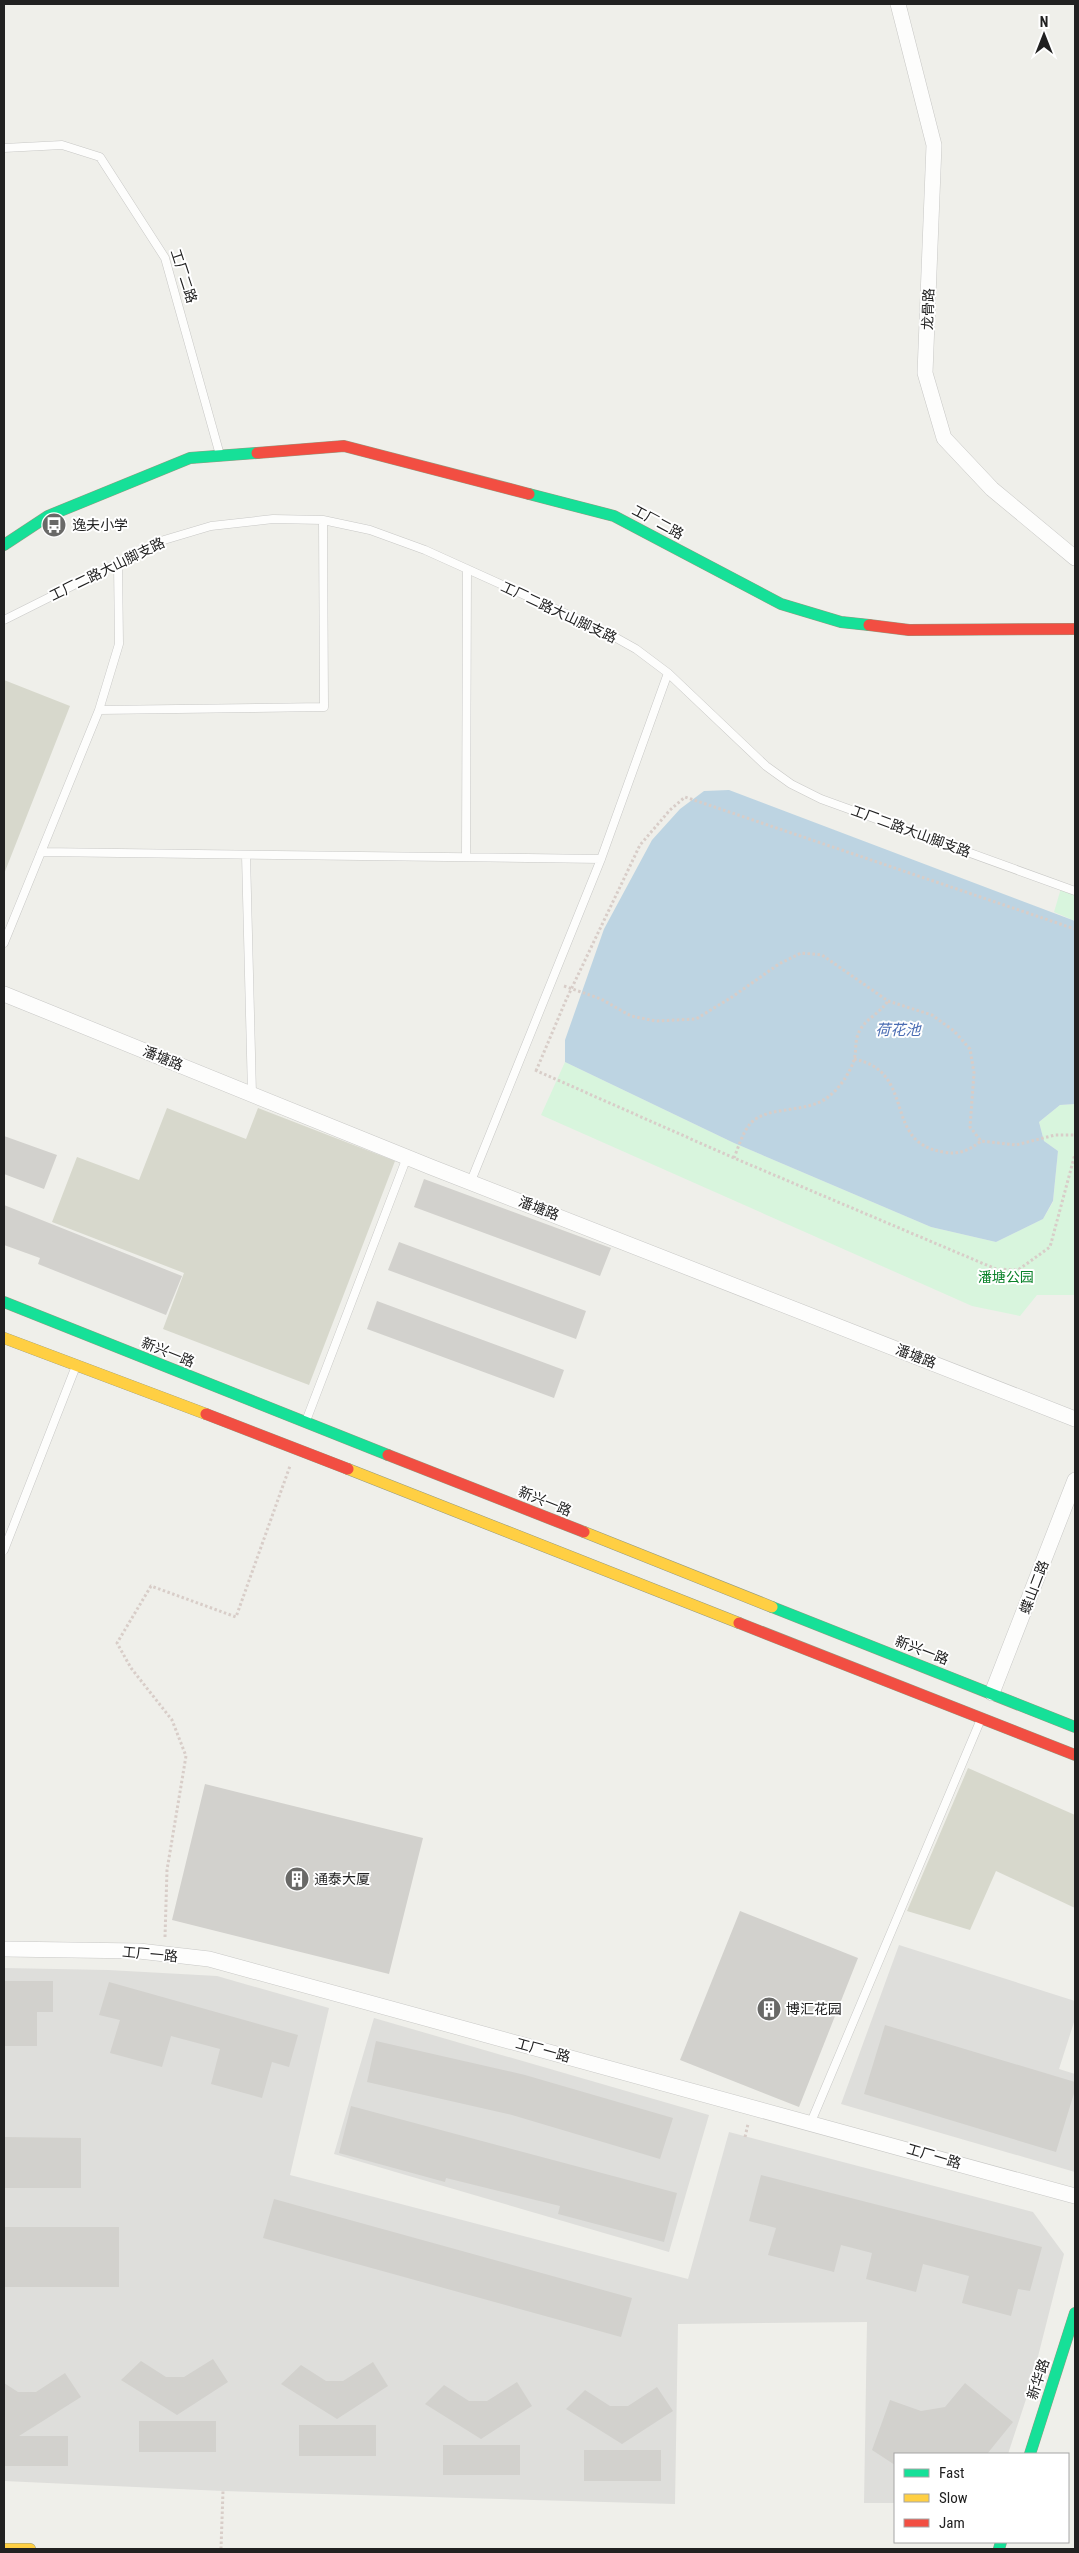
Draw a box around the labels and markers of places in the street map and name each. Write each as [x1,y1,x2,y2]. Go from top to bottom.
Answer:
bus stop icon: 逸夫小学 [41,512,67,538]
place label: 逸夫小学 [72,517,128,533]
building icon: 通泰大厦 [284,1866,310,1892]
place label: 通泰大厦 [314,1871,370,1887]
building icon: 博汇花园 [756,1996,782,2022]
place label: 博汇花园 [786,2001,842,2017]

